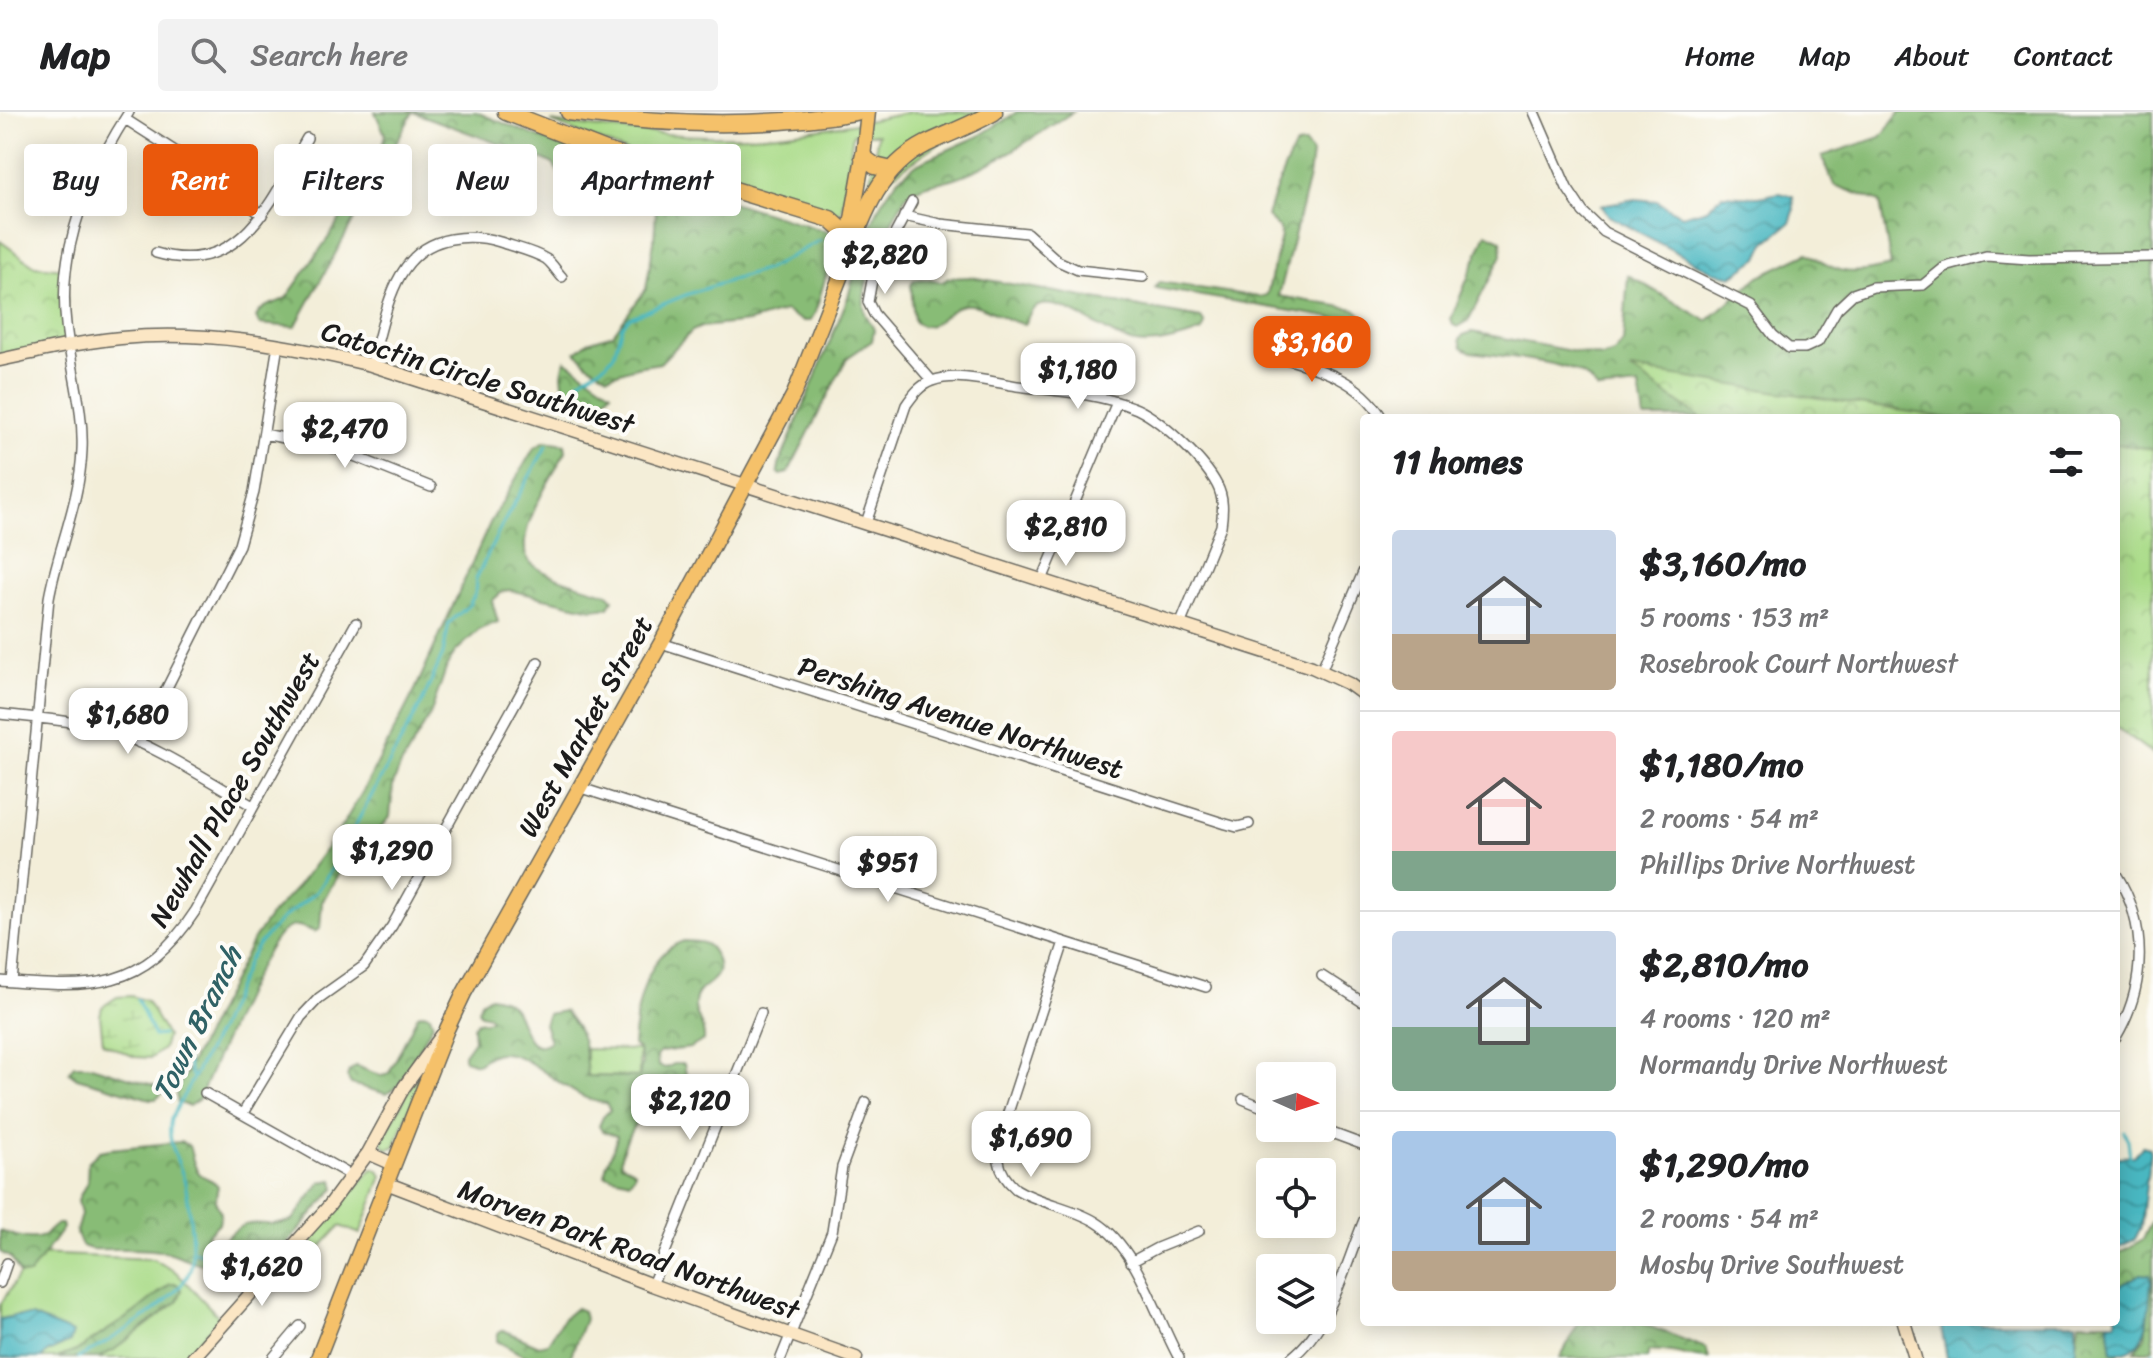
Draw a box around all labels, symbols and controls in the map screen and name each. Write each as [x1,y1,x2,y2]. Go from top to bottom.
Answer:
search box [158,19,718,91]
text: Map [40,22,110,89]
text: Search here [250,28,408,82]
text: Home [1685,31,1755,80]
text: Map [1799,31,1850,80]
text: About [1894,31,1970,80]
text: Contact [2014,31,2113,80]
icon: search [186,33,230,77]
chip: Buy [24,144,127,216]
chip: Rent [143,144,258,216]
chip: Filters [274,144,412,216]
chip: New [428,144,537,216]
chip: Apartment [553,144,741,216]
pin: $2,820 [820,228,950,296]
text: $2,820 [842,231,928,277]
street label: Catoctin Circle Southwest [315,307,642,449]
pin: $3,160 [1247,316,1377,384]
text: $3,160 [1271,319,1353,365]
pin: $1,180 [1013,343,1143,411]
text: $1,180 [1039,346,1117,392]
pin: $2,470 [280,402,410,470]
text: $2,470 [301,405,389,451]
text: 11 homes [1392,432,1523,492]
icon: filters [2044,440,2088,484]
pin: $2,810 [1001,500,1131,568]
text: $2,810 [1025,503,1107,549]
text: $3,160/mo [1640,534,1806,594]
icon: home [1456,562,1552,658]
text: 5 rooms · 153 m² [1640,594,1829,640]
street label: West Market Street [504,606,667,846]
text: Rosebrook Court Northwest [1640,640,1958,686]
street label: Newhall Place Southwest [135,642,334,937]
street label: Pershing Avenue Northwest [792,642,1130,793]
pin: $1,680 [63,688,193,756]
text: $1,680 [87,691,169,737]
text: $1,180/mo [1640,735,1803,795]
icon: home [1456,763,1552,859]
text: 2 rooms · 54 m² [1640,795,1819,841]
pin: $1,290 [327,824,457,892]
text: $1,290 [350,827,434,873]
pin: $951 [841,836,935,904]
text: $951 [858,839,918,885]
text: Phillips Drive Northwest [1640,841,1915,887]
water label: Town Branch [136,935,259,1111]
text: $2,810/mo [1640,935,1808,995]
icon: home [1456,963,1552,1059]
text: 4 rooms · 120 m² [1640,995,1831,1041]
text: Normandy Drive Northwest [1640,1041,1948,1087]
north arrow [1256,1062,1336,1142]
map controls [1256,1062,1336,1334]
pin: $2,120 [625,1074,755,1142]
text: $2,120 [649,1077,731,1123]
pin: $1,690 [966,1111,1096,1179]
text: $1,690 [990,1114,1072,1160]
text: $1,290/mo [1640,1135,1809,1195]
button: locate [1256,1158,1336,1238]
icon: home [1456,1163,1552,1259]
street label: Morven Park Road Northwest [451,1165,808,1335]
text: 2 rooms · 54 m² [1640,1195,1819,1241]
pin: $1,620 [197,1240,327,1308]
text: Mosby Drive Southwest [1640,1241,1904,1287]
text: $1,620 [221,1243,303,1289]
button: layers [1256,1254,1336,1334]

